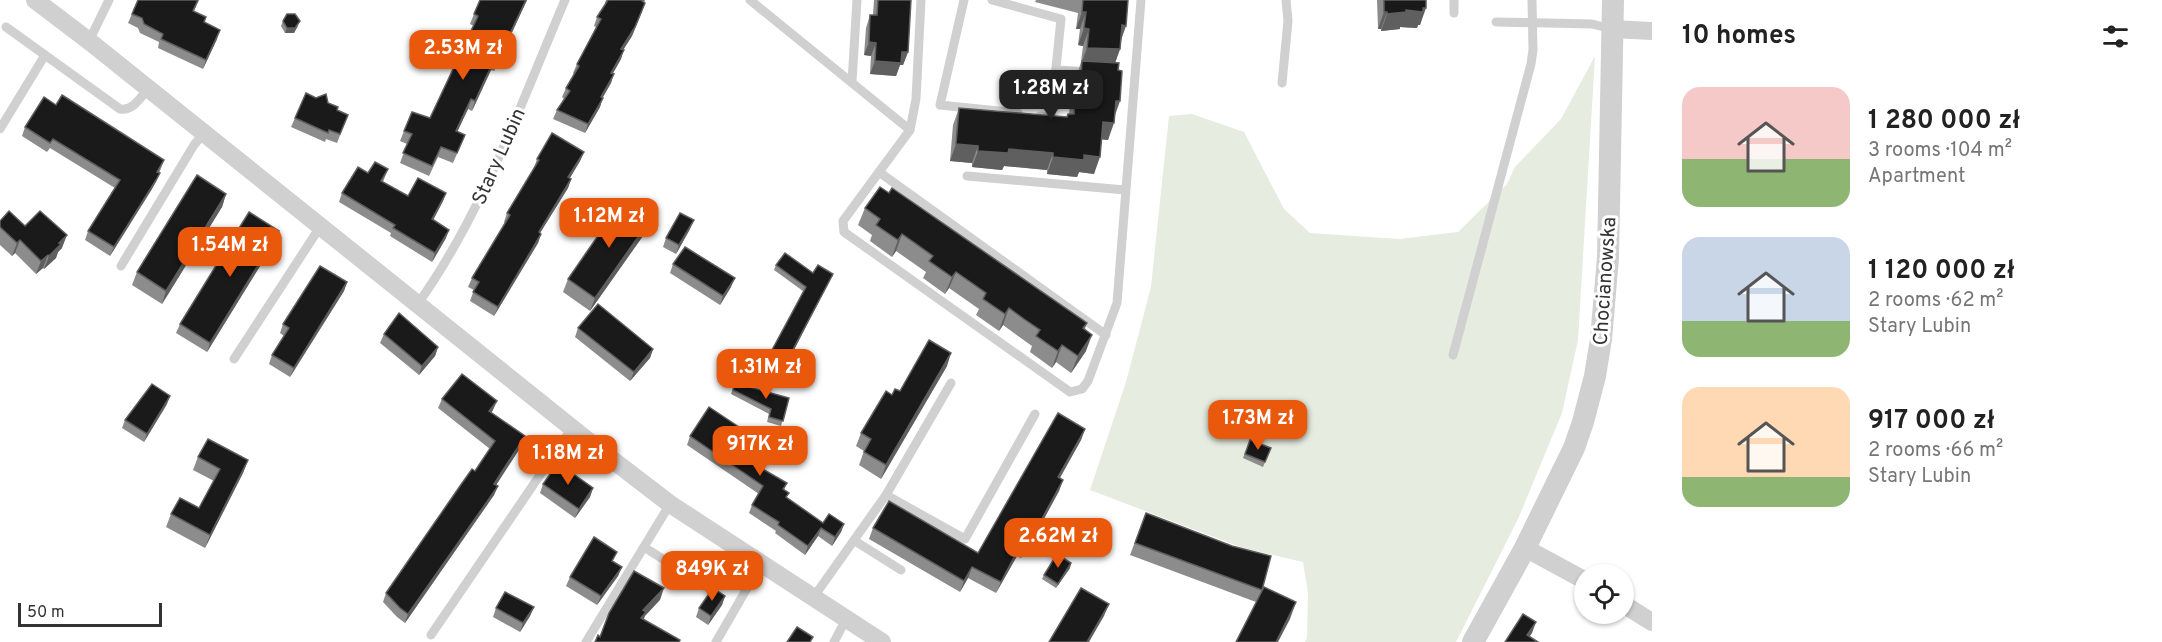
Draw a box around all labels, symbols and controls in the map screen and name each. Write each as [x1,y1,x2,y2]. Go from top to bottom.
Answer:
text: 10 homes [1682,20,1796,53]
icon: filters [2099,20,2132,53]
pin: 2.53M zł [401,30,525,81]
text: 2.53M zł [423,36,503,62]
pin: 1.28M zł [989,70,1113,121]
text: 1.28M zł [1013,76,1089,102]
street label: Stary Lubin [467,104,533,209]
text: 1 280 000 zł [1868,105,2020,138]
icon: home [1730,111,1802,183]
text: 3 rooms · 104 m² [1868,138,2012,164]
text: Apartment [1868,164,1966,190]
pin: 1.12M zł [547,198,671,249]
text: 1.12M zł [573,204,645,230]
street label: Chocianowska [1589,216,1623,346]
pin: 1.54M zł [168,227,292,278]
text: 1.54M zł [192,233,268,259]
text: 1 120 000 zł [1868,255,2014,288]
icon: home [1730,261,1802,333]
text: 2 rooms · 62 m² [1868,288,2004,314]
text: Stary Lubin [1868,314,1971,340]
pin: 1.31M zł [704,349,828,400]
text: 1.31M zł [731,355,801,381]
pin: 1.73M zł [1196,400,1320,451]
text: 917 000 zł [1868,405,1995,438]
text: 1.73M zł [1222,406,1294,432]
icon: home [1730,411,1802,483]
pin: 917K zł [705,426,815,477]
text: 917K zł [727,432,793,458]
pin: 1.18M zł [506,435,630,486]
text: 2 rooms · 66 m² [1868,438,2003,464]
text: 1.18M zł [532,441,604,467]
text: Stary Lubin [1868,464,1971,490]
pin: 2.62M zł [996,518,1120,569]
text: 2.62M zł [1018,524,1098,550]
pin: 849K zł [657,551,767,602]
text: 849K zł [675,557,749,583]
map controls [1574,564,1634,624]
button: locate [1574,564,1634,624]
scale bar [18,600,162,628]
text: 50 m [27,603,65,623]

